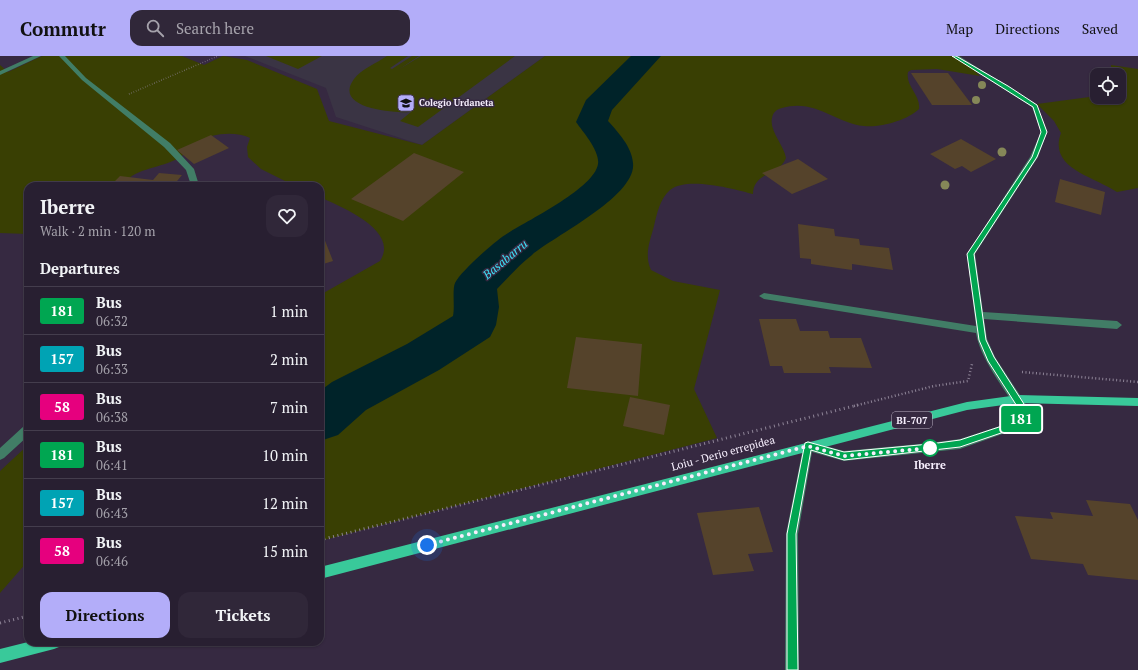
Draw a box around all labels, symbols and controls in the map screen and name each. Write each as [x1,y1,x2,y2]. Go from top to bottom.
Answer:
search box [130,10,410,46]
text: Commutr [20,16,106,41]
icon: search [144,17,166,39]
text: Search here [176,18,254,38]
text: Map [946,19,973,38]
text: Directions [995,19,1060,38]
text: Saved [1082,19,1118,38]
map controls [1090,68,1126,104]
button: locate [1090,68,1126,104]
school or university icon: Colegio Urdaneta [396,93,416,113]
place label: Colegio Urdaneta [419,97,494,109]
text: Iberre [40,194,95,219]
button: heart [266,195,308,237]
text: Walk · 2 min · 120 m [40,222,155,240]
water label: Basabarru [479,236,530,283]
text: Departures [40,258,120,278]
text: Bus [96,292,122,312]
text: 181 [50,301,74,320]
text: 1 min [270,301,308,321]
text: 06:32 [96,312,128,330]
text: Bus [96,340,122,360]
text: 157 [50,349,74,368]
text: 2 min [270,349,308,369]
text: 06:33 [96,360,128,378]
text: Bus [96,388,122,408]
text: 58 [54,397,70,416]
text: 7 min [270,397,308,417]
line badge: 181 [998,406,1044,432]
text: 06:38 [96,408,128,426]
text: 181 [1009,409,1033,428]
road number: BI-707 [892,412,932,428]
street label: Loiu - Derio errepidea [670,432,777,474]
text: Bus [96,436,122,456]
marker: Iberre [921,439,939,457]
text: 181 [50,445,74,464]
text: 10 min [262,445,308,465]
text: 06:41 [96,456,128,474]
place label: Iberre [914,458,946,472]
text: Bus [96,484,122,504]
text: 157 [50,493,74,512]
text: 12 min [262,493,308,513]
text: 06:43 [96,504,128,522]
text: Bus [96,532,122,552]
your location [417,535,437,555]
text: 58 [54,541,70,560]
text: 15 min [262,541,308,561]
text: 06:46 [96,552,128,570]
button: Directions [40,592,170,638]
button: Tickets [178,592,308,638]

